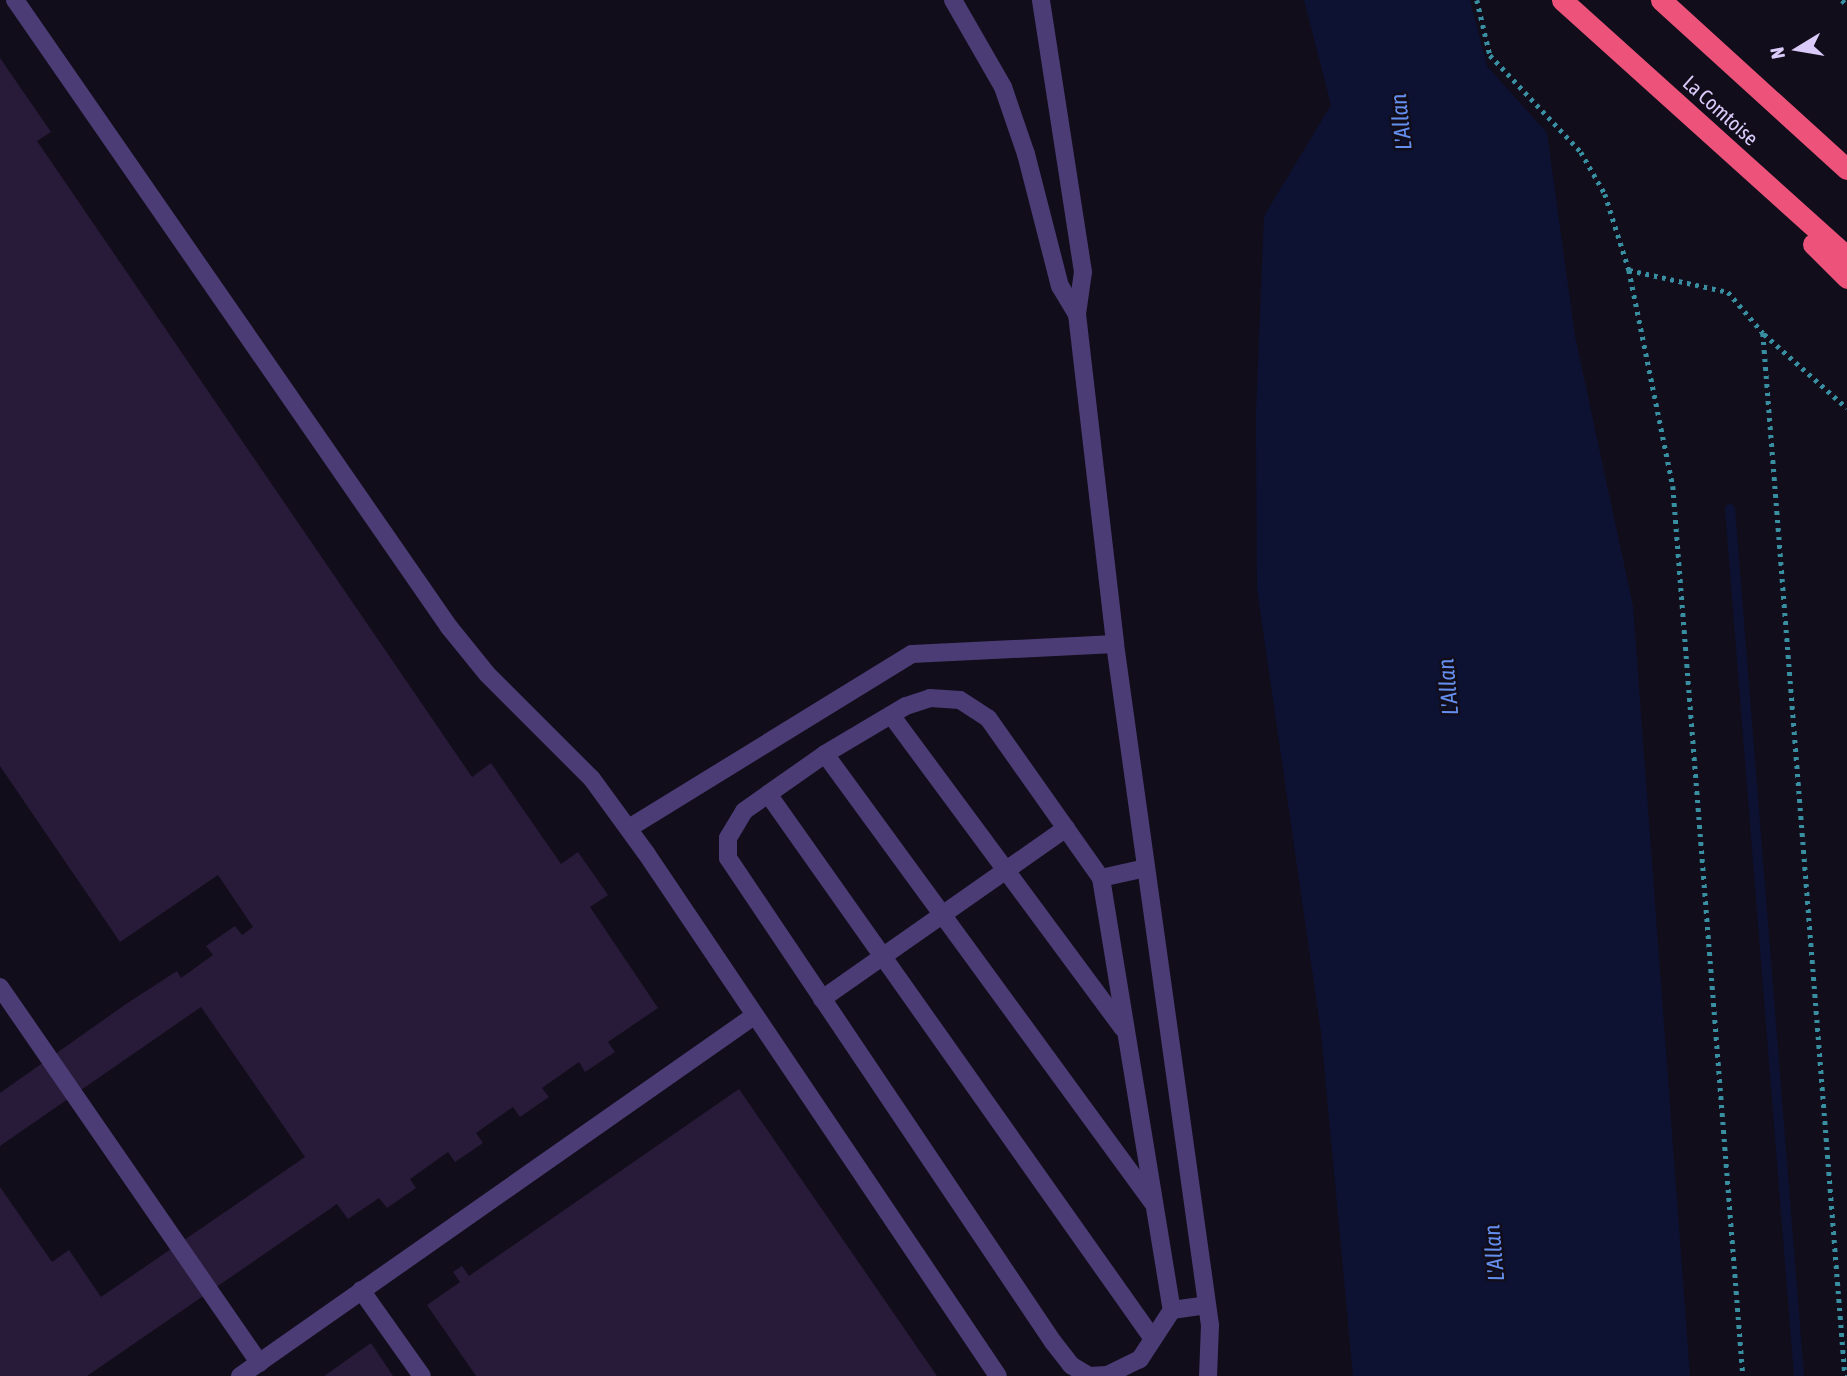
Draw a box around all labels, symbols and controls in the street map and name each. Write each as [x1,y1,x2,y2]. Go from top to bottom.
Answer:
north arrow [1763,14,1833,84]
text: N [1766,45,1789,61]
street label: La Comtoise [1678,70,1764,150]
water label: L'Allan [1384,92,1418,152]
water label: L'Allan [1432,658,1464,716]
water label: L'Allan [1478,1224,1510,1282]

